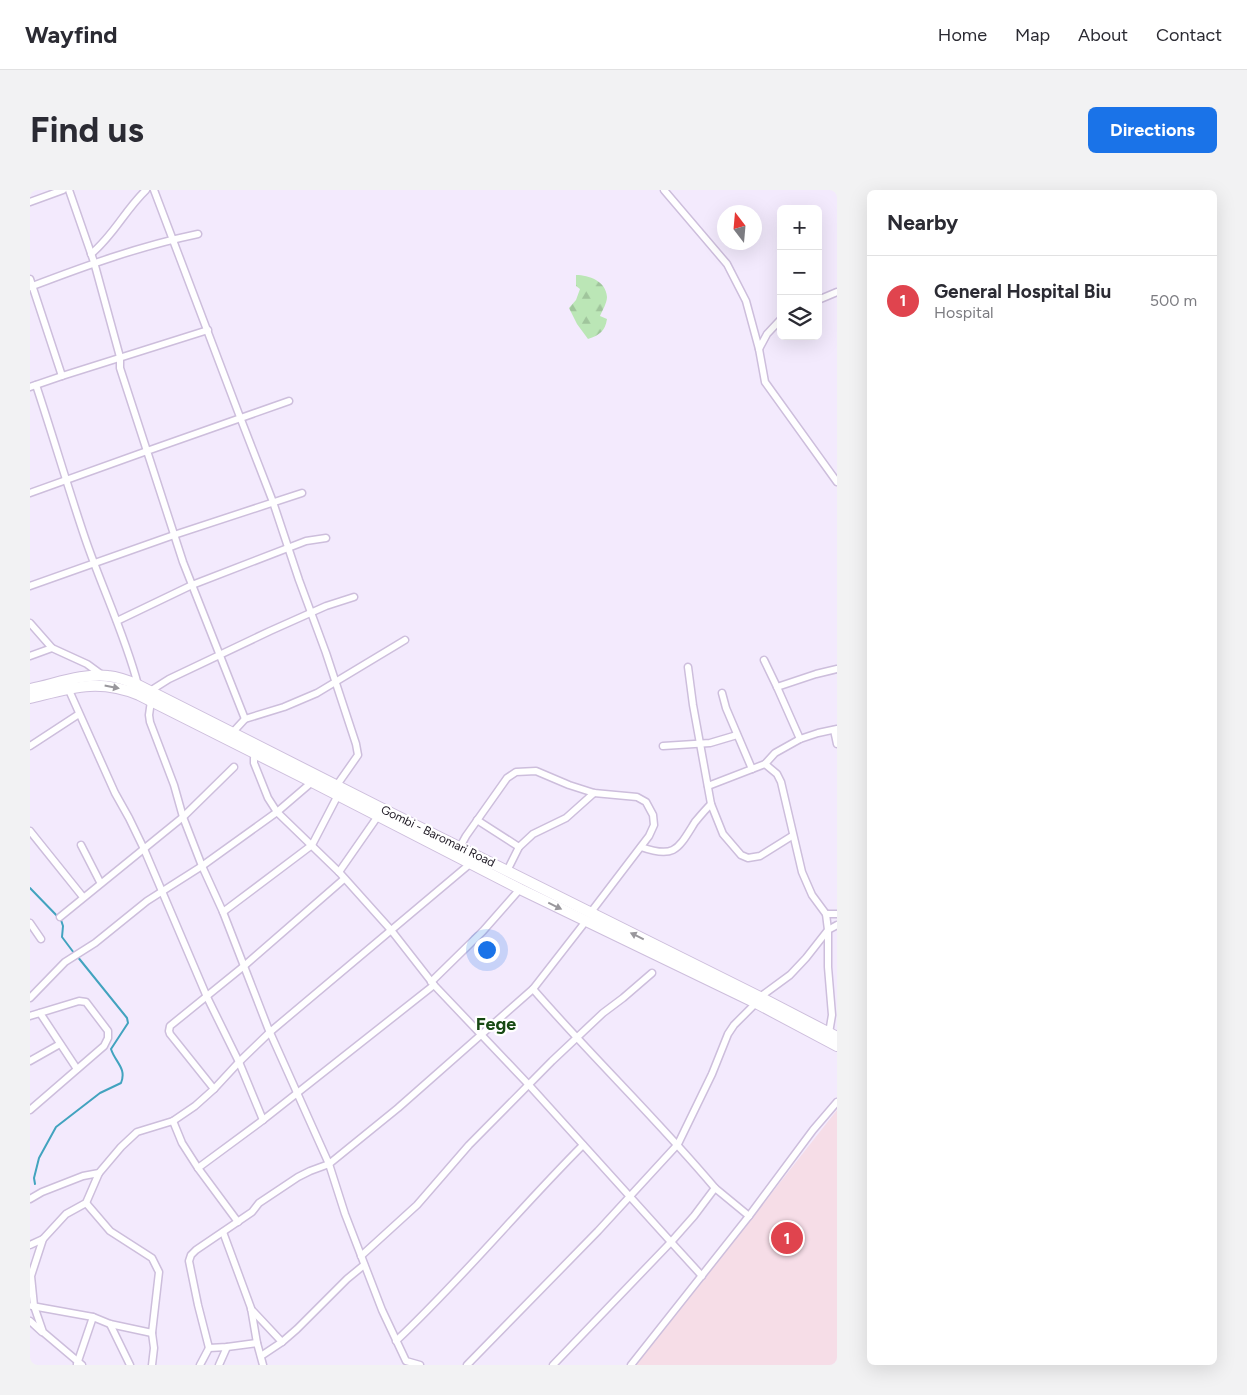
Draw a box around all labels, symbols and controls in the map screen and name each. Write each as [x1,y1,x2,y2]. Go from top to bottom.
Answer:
text: Wayfind [25,20,118,49]
text: Home [938,24,987,46]
text: Map [1015,24,1050,46]
text: About [1078,24,1128,46]
text: Contact [1156,24,1222,46]
button: Directions [1088,107,1217,153]
text: Find us [30,109,144,151]
north arrow [717,205,762,250]
map controls [777,205,822,340]
button: + [777,205,822,250]
text: Nearby [887,210,958,235]
button: − [777,250,822,295]
text: General Hospital Biu [934,280,1111,303]
text: 1 [900,291,906,310]
text: 500 m [1150,291,1197,310]
button: layers [777,295,822,340]
text: Hospital [934,303,994,322]
one-way arrow [105,683,121,691]
street label: Gombi - Baromari Road [379,802,497,870]
one-way arrow [548,902,562,910]
one-way arrow [630,932,644,940]
your location [474,937,500,963]
district label: Fege [476,1013,516,1035]
pin: 1 [771,1219,803,1257]

